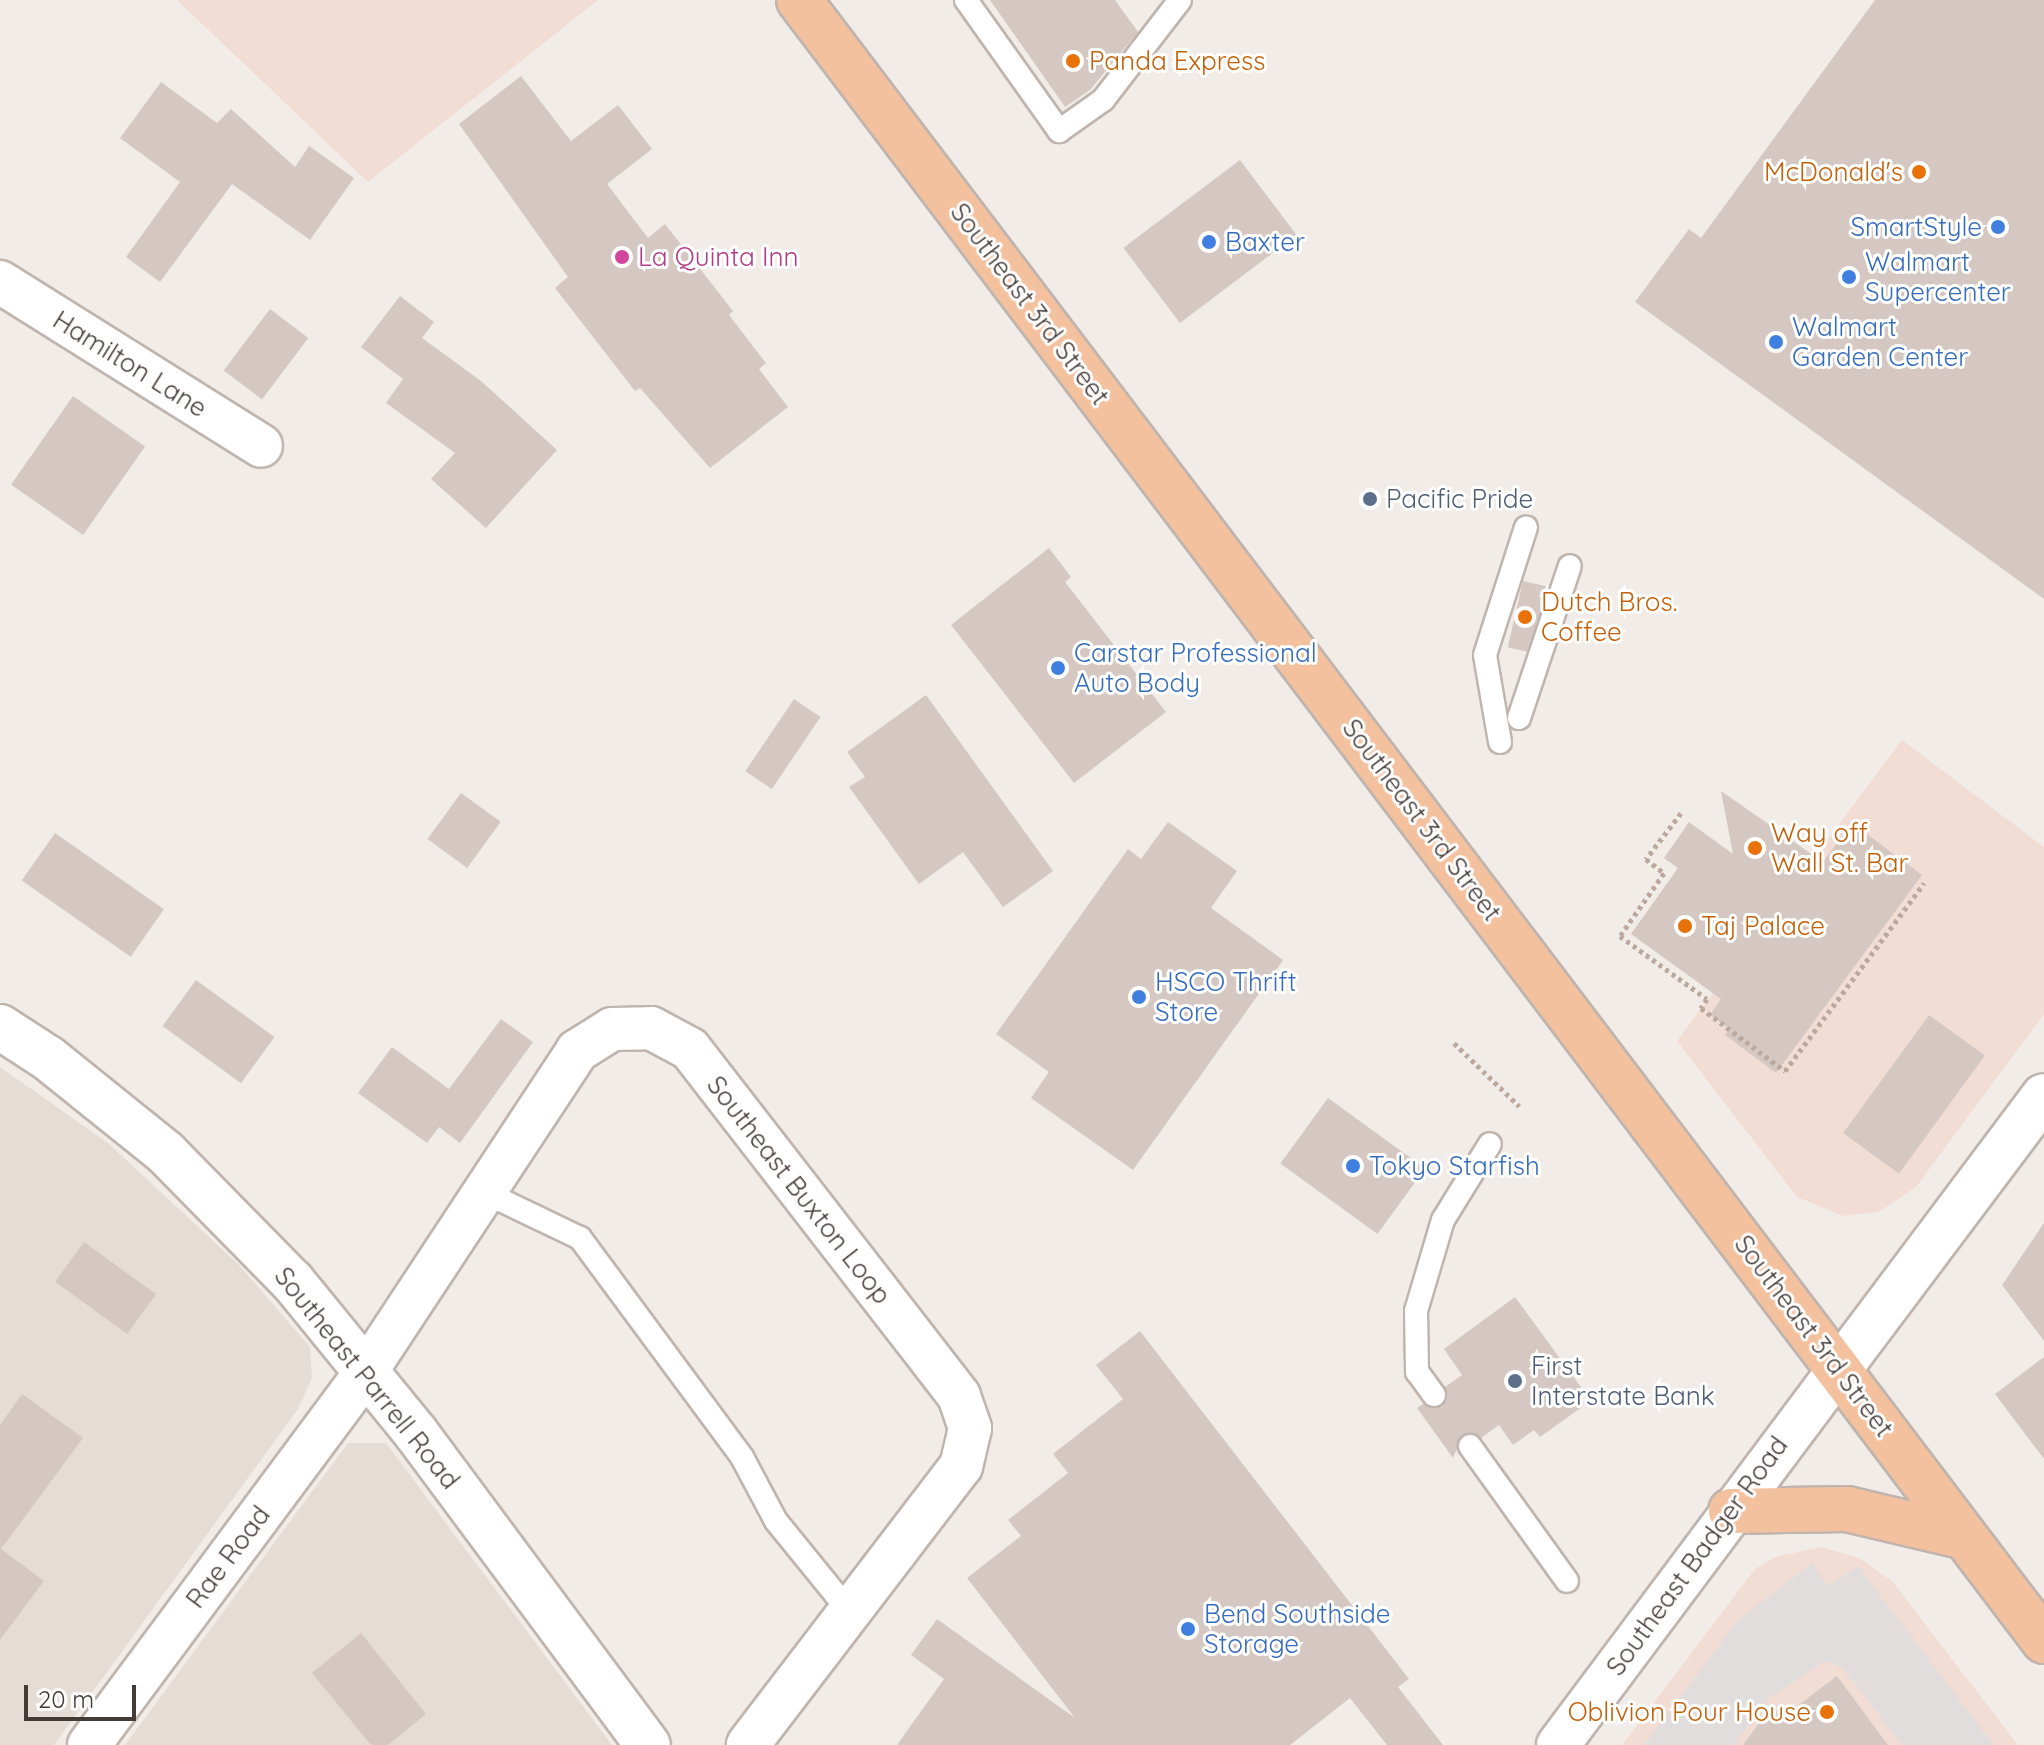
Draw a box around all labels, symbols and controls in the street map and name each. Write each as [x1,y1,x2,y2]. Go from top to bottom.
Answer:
place label: Panda Express [1089,45,1265,77]
marker: Panda Express [1064,52,1082,70]
place label: McDonald's [1764,156,1903,188]
marker: McDonald's [1910,163,1928,181]
street label: Southeast 3rd Street [944,197,1116,411]
place label: SmartStyle [1850,211,1982,243]
marker: SmartStyle [1989,218,2007,236]
place label: Baxter [1225,226,1305,258]
marker: Baxter [1200,233,1218,251]
place label: La Quinta Inn [638,241,798,273]
place label: Walmart Supercenter [1865,246,2011,308]
marker: La Quinta Inn [613,248,631,266]
marker: Walmart Supercenter [1840,268,1858,286]
street label: Hamilton Lane [47,304,213,424]
place label: Walmart Garden Center [1792,311,1968,372]
marker: Walmart Garden Center [1767,333,1785,351]
place label: Pacific Pride [1386,483,1533,515]
marker: Pacific Pride [1361,490,1379,508]
place label: Dutch Bros. Coffee [1541,586,1677,648]
marker: Dutch Bros. Coffee [1516,608,1534,626]
place label: Carstar Professional Auto Body [1074,637,1317,698]
marker: Carstar Professional Auto Body [1049,659,1067,677]
street label: Southeast 3rd Street [1336,713,1508,927]
place label: Way off Wall St. Bar [1771,817,1909,878]
marker: Way off Wall St. Bar [1746,839,1764,857]
place label: Taj Palace [1701,910,1825,942]
marker: Taj Palace [1676,917,1694,935]
place label: HSCO Thrift Store [1155,966,1297,1028]
marker: HSCO Thrift Store [1130,988,1148,1006]
street label: Southeast Buxton Loop [700,1070,898,1310]
place label: Tokyo Starfish [1369,1150,1540,1182]
marker: Tokyo Starfish [1344,1157,1362,1175]
street label: Southeast 3rd Street [1728,1229,1900,1443]
street label: Southeast Parrell Road [268,1261,466,1495]
place label: First Interstate Bank [1531,1350,1715,1412]
marker: First Interstate Bank [1506,1372,1524,1390]
street label: Southeast Badger Road [1600,1430,1794,1682]
street label: Rae Road [180,1500,276,1614]
place label: Bend Southside Storage [1204,1598,1390,1660]
marker: Bend Southside Storage [1179,1620,1197,1638]
scale bar [28,1669,140,1719]
text: 20 m [38,1684,94,1714]
place label: Oblivion Pour House [1568,1696,1811,1728]
marker: Oblivion Pour House [1818,1703,1836,1721]

